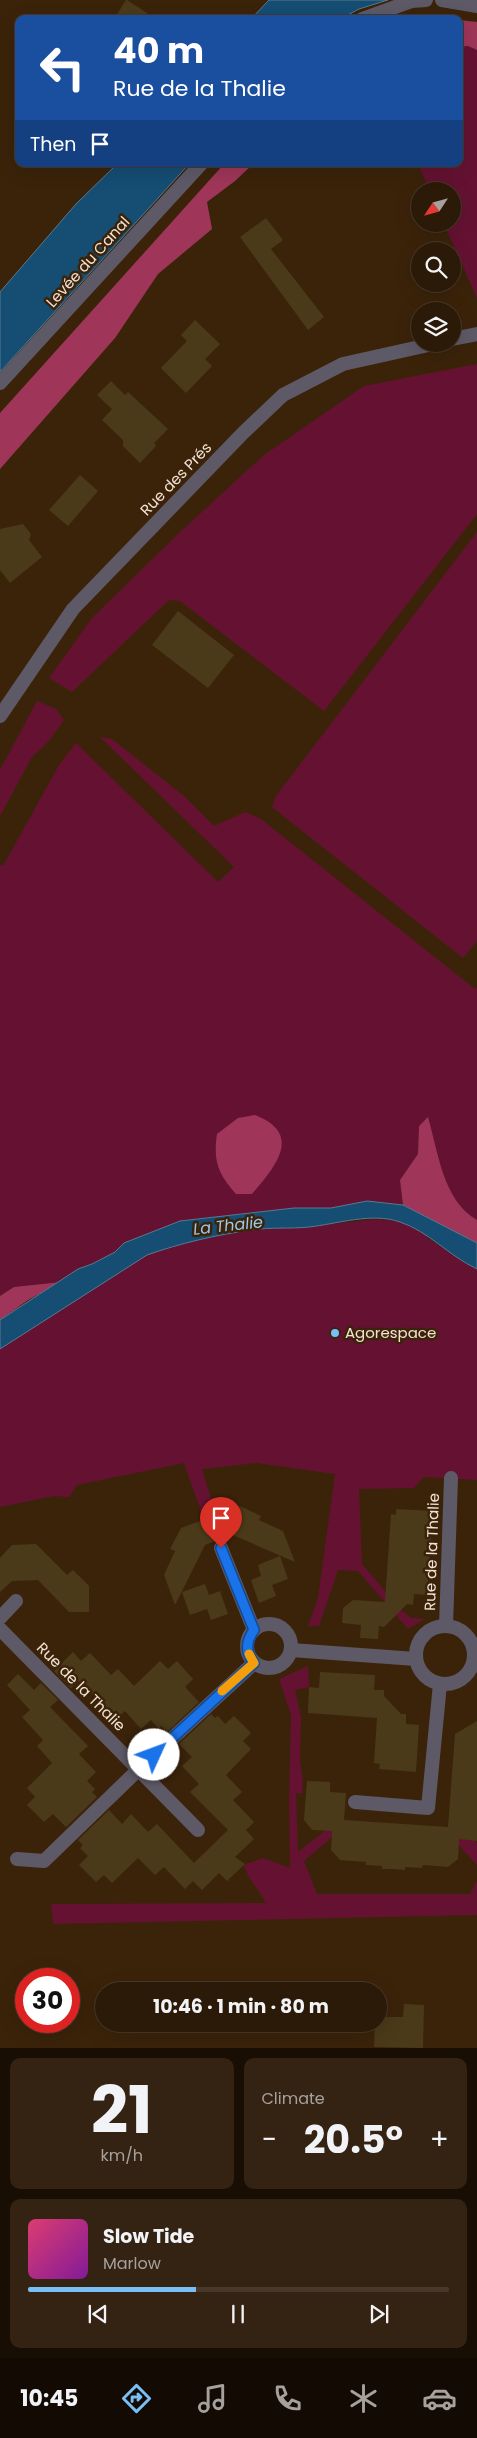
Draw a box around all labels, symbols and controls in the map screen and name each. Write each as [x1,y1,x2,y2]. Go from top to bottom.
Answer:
text: 40 m [113,26,204,75]
icon: left [30,35,95,100]
text: Rue de la Thalie [113,73,286,104]
icon: arrive [86,130,114,158]
text: Then [30,131,76,158]
north arrow [411,182,461,232]
map controls [411,182,461,352]
street label: Levée du Canal [41,212,134,312]
button: search [411,242,461,292]
button: layers [411,302,461,352]
street label: Rue des Prés [135,437,216,520]
water label: La Thalie [192,1210,264,1241]
place label: Agorespace [345,1322,436,1343]
marker: Agorespace [329,1327,341,1339]
street label: Rue de la Thalie [419,1493,444,1611]
pin [200,1497,242,1548]
icon: arrive [207,1504,235,1532]
street label: Rue de la Thalie [32,1638,130,1736]
position arrow [127,1728,179,1780]
speed limit sign: 30 [15,1968,80,2033]
text: 10:46 · 1 min · 80 m [153,1993,329,2020]
text: 21 [91,2065,153,2156]
text: Climate [262,2087,325,2110]
text: 20.5° [304,2113,403,2166]
text: − [262,2120,277,2159]
text: + [430,2120,449,2159]
text: km/h [100,2144,143,2167]
text: Slow Tide [103,2223,194,2250]
text: Marlow [103,2252,161,2275]
icon: previous [84,2300,112,2328]
icon: pause [224,2300,252,2328]
icon: next [365,2300,393,2328]
icon: directions [119,2381,154,2416]
icon: music [195,2381,230,2416]
icon: phone [270,2381,305,2416]
icon: climate [346,2381,381,2416]
icon: car [422,2381,457,2416]
text: 10:45 [20,2383,78,2414]

